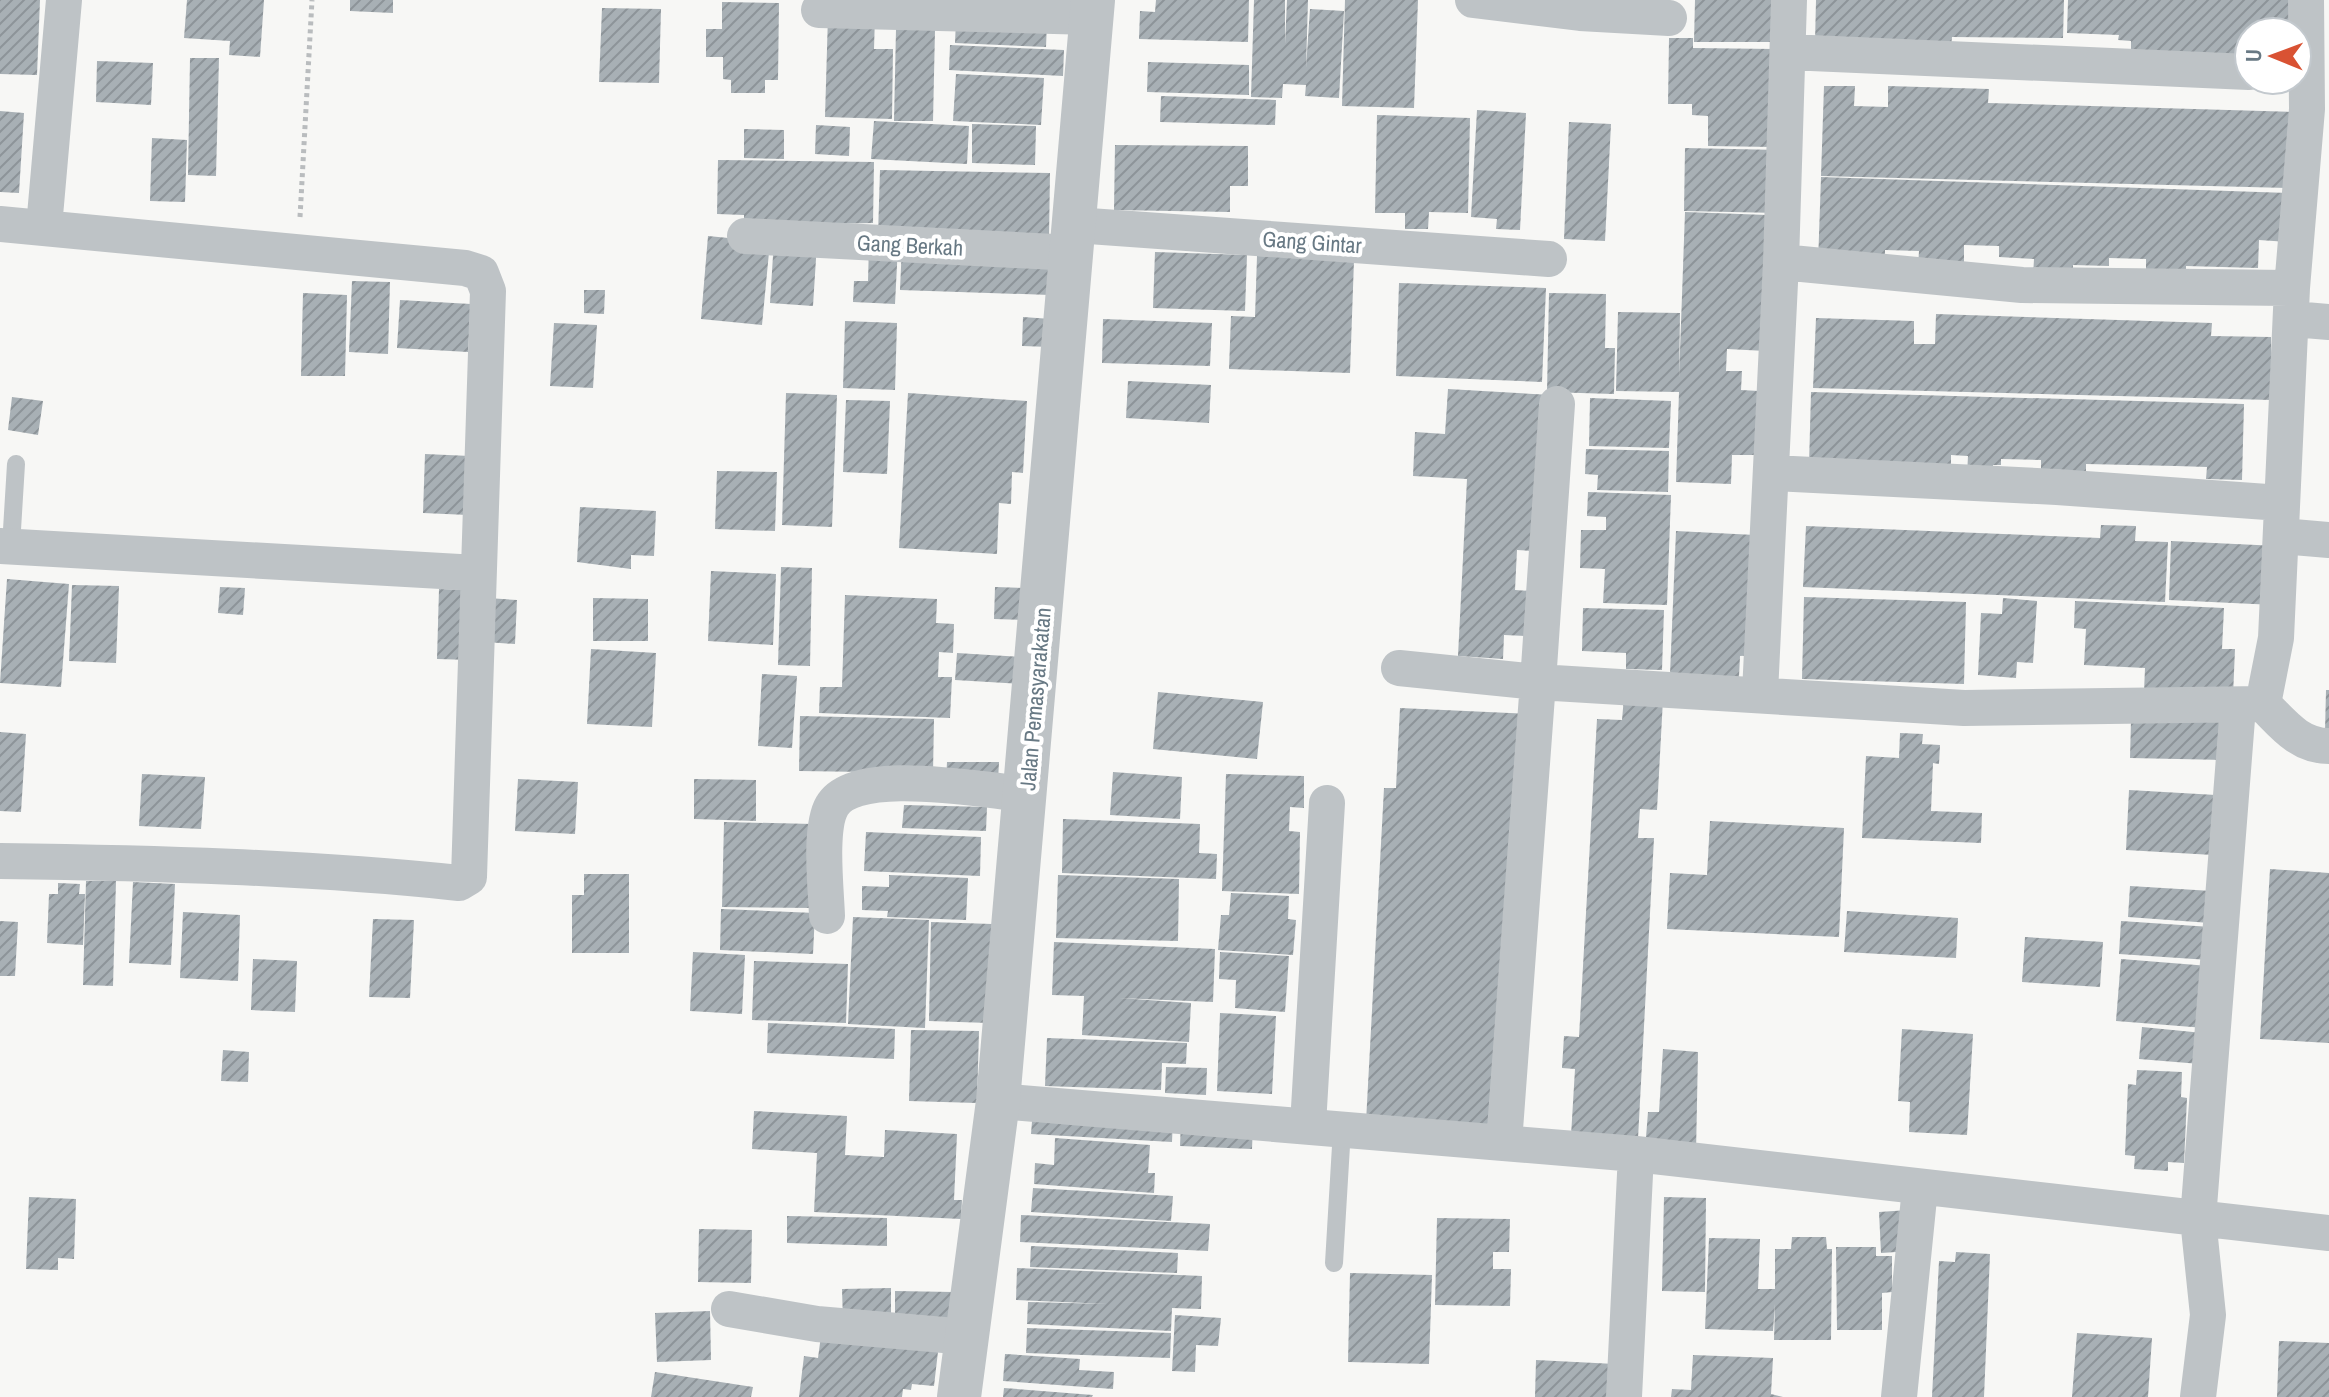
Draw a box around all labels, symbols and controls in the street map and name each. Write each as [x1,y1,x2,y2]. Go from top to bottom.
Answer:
north arrow [2233,16,2313,96]
text: U [2238,49,2268,62]
street label: Gang Gintar [1261,224,1363,260]
street label: Gang Berkah [856,227,964,263]
street label: Jalan Pemasyarakatan [1012,606,1058,792]

